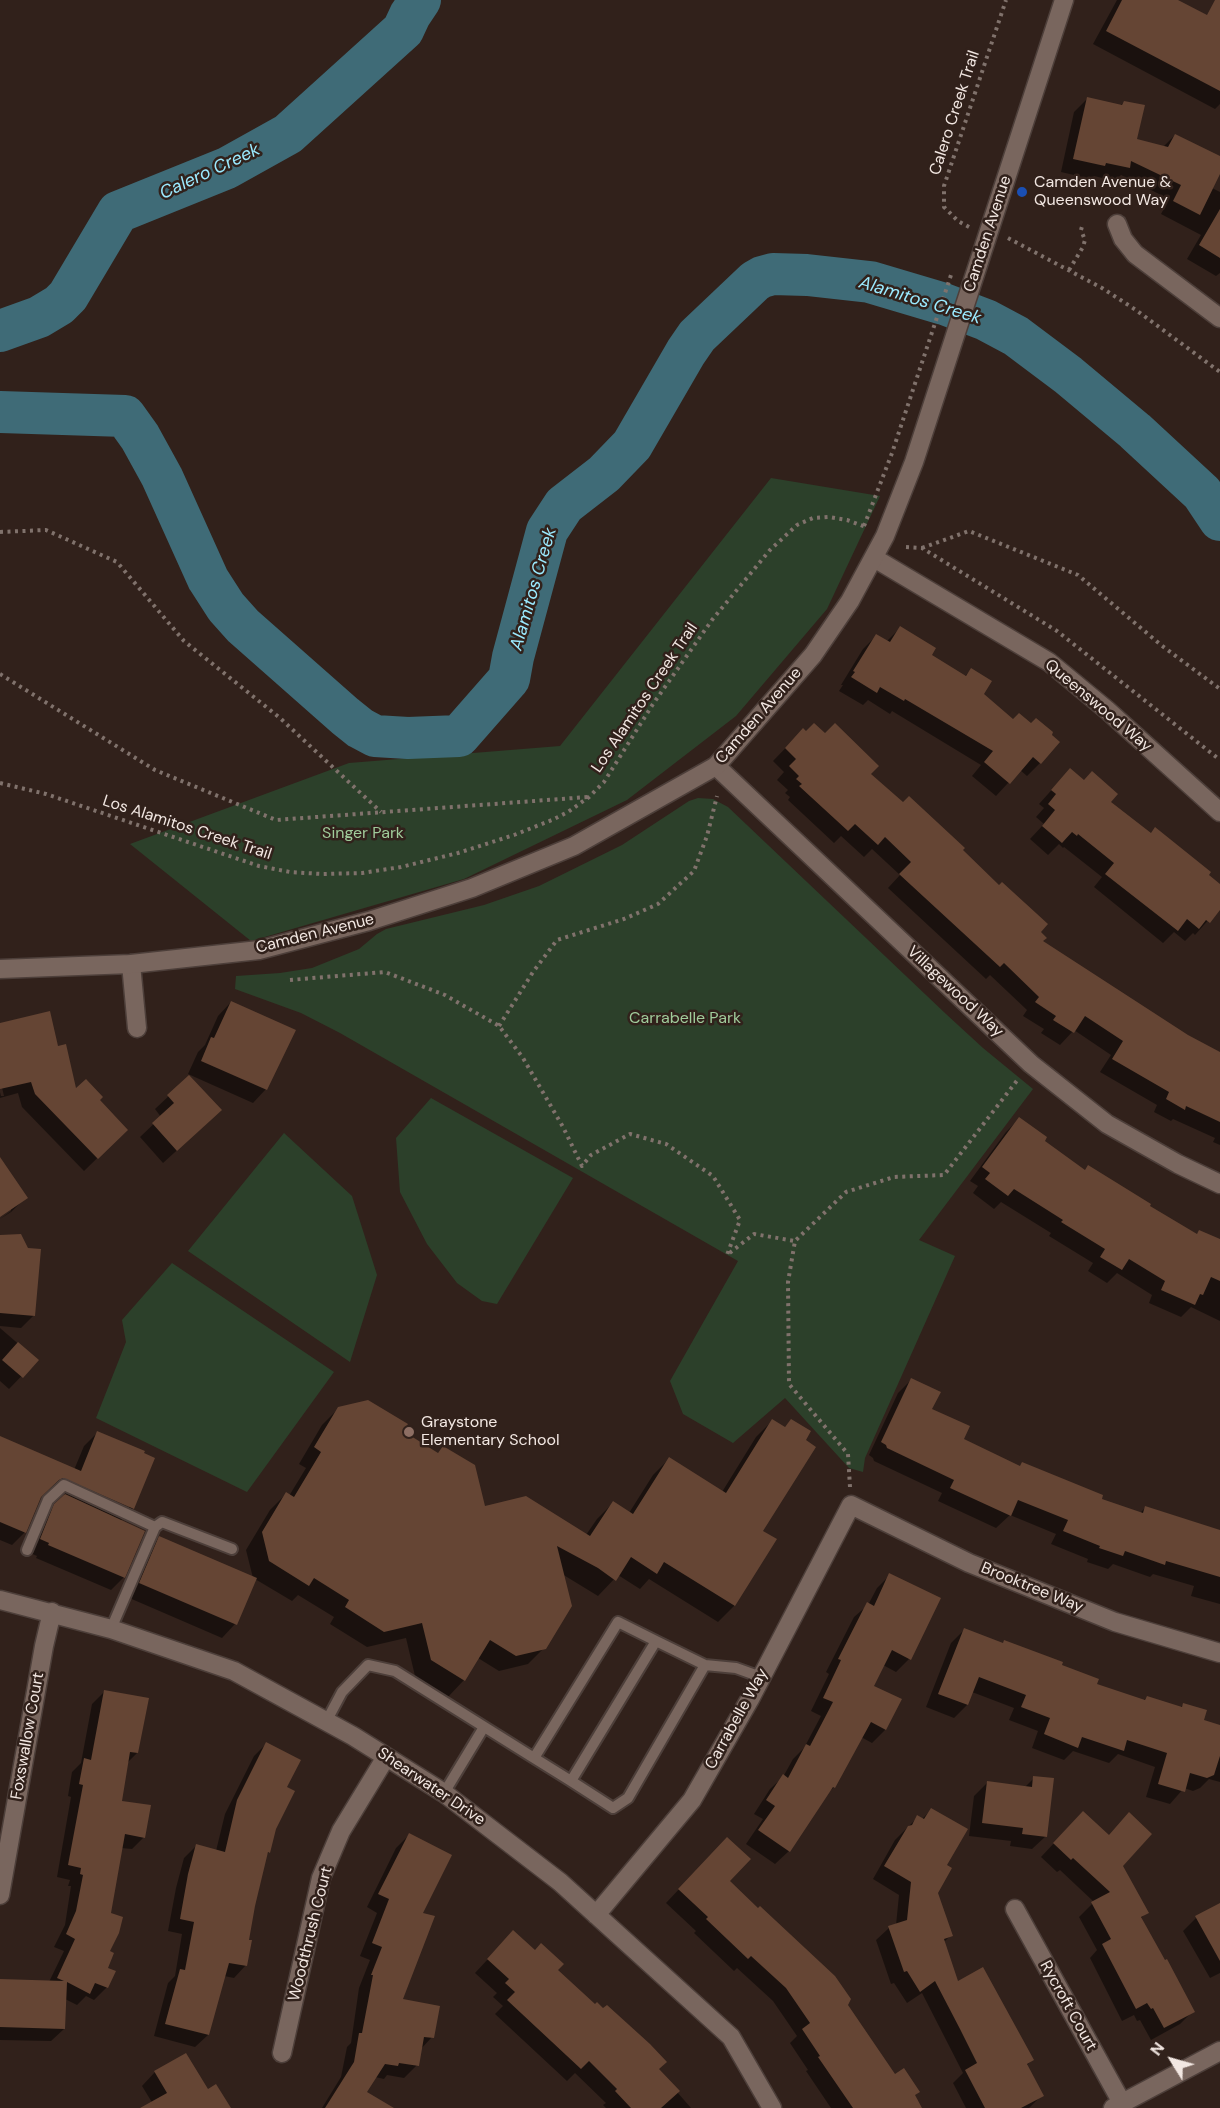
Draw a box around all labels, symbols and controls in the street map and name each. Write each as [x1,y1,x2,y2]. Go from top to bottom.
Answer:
street label: Calero Creek Trail [926,48,984,178]
water label: Calero Creek [156,139,264,205]
street label: Camden Avenue [960,173,1016,295]
place label: Camden Avenue & Queenswood Way [1034,173,1171,211]
marker: Camden Avenue & Queenswood Way [1015,185,1029,199]
water label: Alamitos Creek [856,272,984,330]
water label: Alamitos Creek [506,525,562,653]
street label: Los Alamitos Creek Trail [588,620,702,776]
street label: Queenswood Way [1041,656,1155,756]
street label: Camden Avenue [712,664,806,768]
street label: Los Alamitos Creek Trail [100,792,274,864]
park label: Singer Park [322,824,404,844]
street label: Camden Avenue [254,910,376,958]
street label: Villagewood Way [903,942,1007,1042]
park label: Carrabelle Park [629,1009,741,1029]
place label: Graystone Elementary School [421,1413,559,1451]
marker: Graystone Elementary School [402,1425,416,1439]
street label: Brooktree Way [978,1559,1086,1617]
street label: Carrabelle Way [701,1665,773,1773]
street label: Foxswallow Court [7,1671,49,1801]
street label: Shearwater Drive [373,1744,489,1830]
street label: Woodthrush Court [285,1865,337,2003]
street label: Rycroft Court [1035,1958,1101,2054]
north arrow [1142,2030,1202,2090]
text: N [1145,2038,1169,2060]

